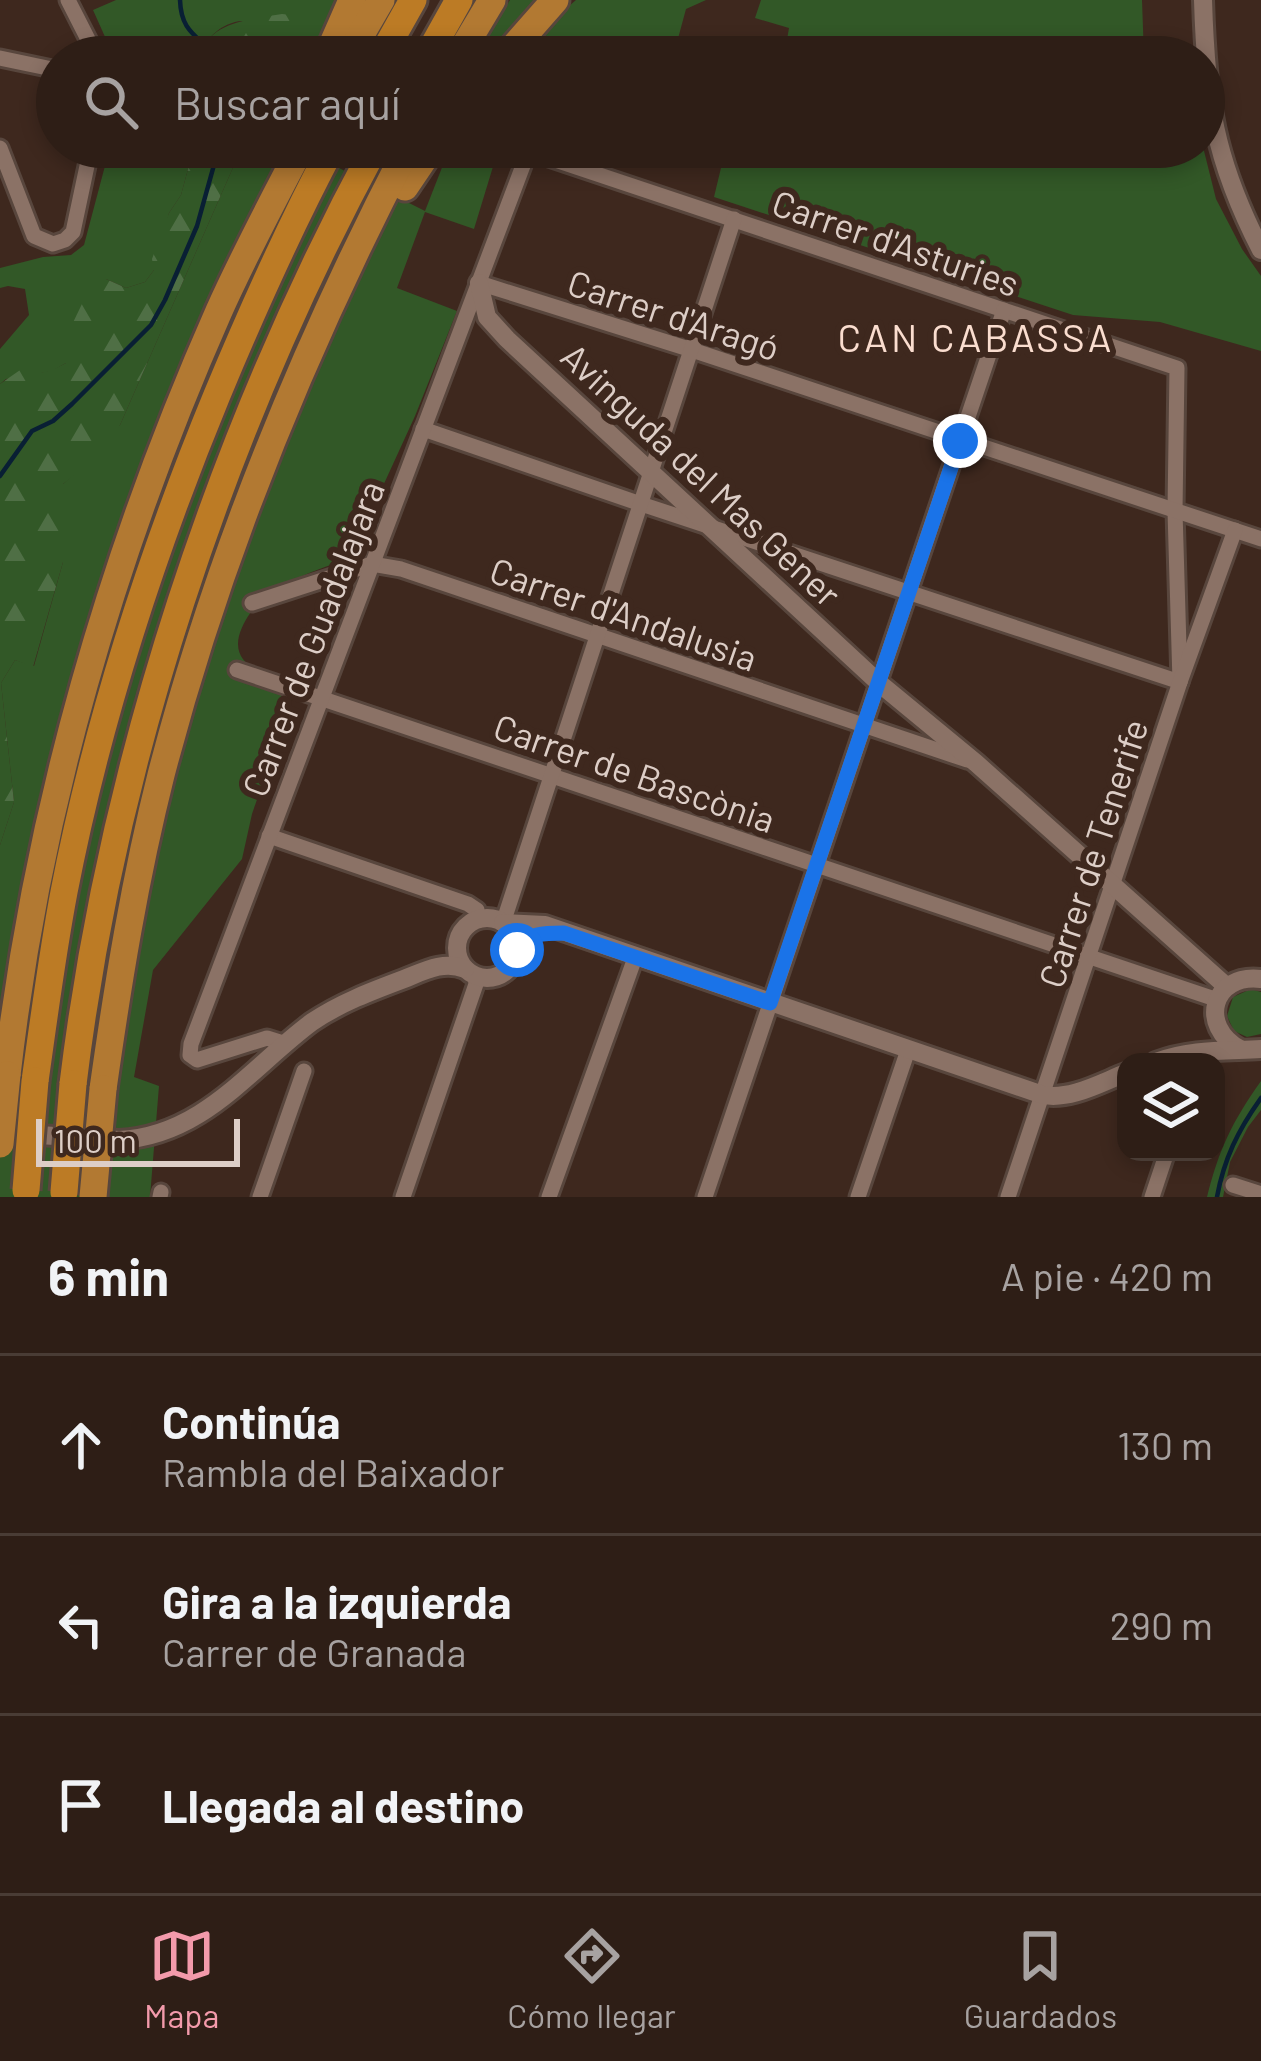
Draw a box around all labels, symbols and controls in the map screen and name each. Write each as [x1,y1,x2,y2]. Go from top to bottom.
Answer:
search box [36,36,1225,168]
icon: search [78,69,144,135]
text: Buscar aquí [174,75,401,129]
street label: Carrer d'Asturies [767,180,1025,304]
street label: Carrer d'Aragó [563,260,785,368]
district label: CAN CABASSA [838,313,1114,360]
street label: Avinguda del Mas Gener [554,333,850,615]
route end [933,414,987,468]
street label: Carrer de Guadalajara [232,474,392,802]
street label: Carrer d'Andalusia [485,547,763,679]
street label: Carrer de Bascònia [489,704,781,840]
street label: Carrer de Tenerife [1028,713,1156,993]
route start [490,923,544,977]
map controls [1117,1053,1225,1161]
button: layers [1117,1053,1225,1161]
scale bar [36,1113,240,1166]
text: 100 m [54,1120,137,1160]
text: 6 min [48,1245,169,1306]
text: A pie · 420 m [1001,1252,1213,1299]
text: Continúa [162,1394,341,1448]
icon: ahead [48,1412,114,1478]
text: 130 m [1117,1421,1213,1468]
text: Rambla del Baixador [162,1448,504,1495]
text: Gira a la izquierda [162,1574,511,1628]
icon: left [48,1592,114,1658]
text: 290 m [1110,1601,1213,1648]
text: Carrer de Granada [162,1628,466,1675]
icon: arrive [48,1772,114,1838]
text: Llegada al destino [162,1778,524,1832]
tab: Mapa [144,1923,219,2035]
tab: Cómo llegar [507,1923,676,2035]
tab: Guardados [964,1923,1117,2035]

